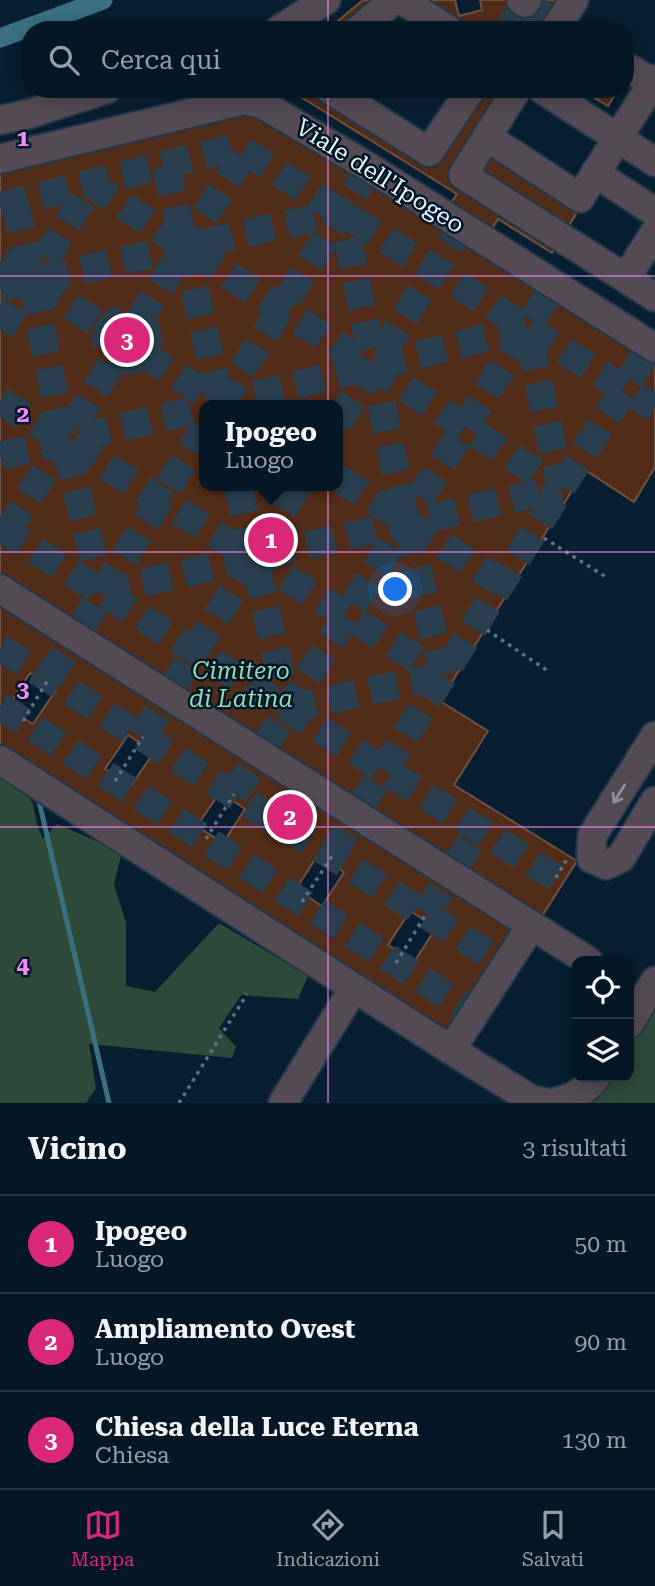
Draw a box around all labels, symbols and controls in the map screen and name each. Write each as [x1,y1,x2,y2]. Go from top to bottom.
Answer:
search box [21,21,634,98]
icon: search [45,41,83,79]
text: Cerca qui [101,45,221,75]
street label: Viale dell'Ipogeo [291,113,469,239]
text: 1 [17,125,30,152]
pin: 3 [104,314,150,366]
popup [199,400,343,491]
text: 2 [17,401,29,428]
text: Ipogeo [225,417,317,447]
text: Luogo [225,447,294,474]
pin: 1 [248,514,294,566]
your location [378,572,412,606]
park label: Cimitero di Latina [189,657,293,713]
text: 3 [17,676,30,703]
one-way arrow [611,783,625,803]
pin: 2 [267,791,313,843]
text: 4 [17,952,30,979]
map controls [571,956,634,1082]
button: locate [571,956,634,1019]
button: layers [571,1019,634,1082]
text: Vicino [28,1131,127,1166]
text: 3 risultati [523,1135,627,1162]
text: Ipogeo [95,1216,187,1246]
text: 1 [45,1231,57,1258]
text: 50 m [574,1231,627,1258]
text: Luogo [95,1246,164,1273]
text: Ampliamento Ovest [95,1314,355,1344]
text: 2 [45,1329,57,1356]
text: 90 m [574,1329,627,1356]
text: Luogo [95,1344,164,1371]
text: Chiesa della Luce Eterna [95,1412,419,1442]
text: 3 [45,1427,57,1454]
text: 130 m [562,1427,627,1454]
text: Chiesa [95,1442,170,1469]
tab: Mappa [71,1506,134,1571]
tab: Indicazioni [276,1506,380,1571]
tab: Salvati [522,1506,584,1571]

